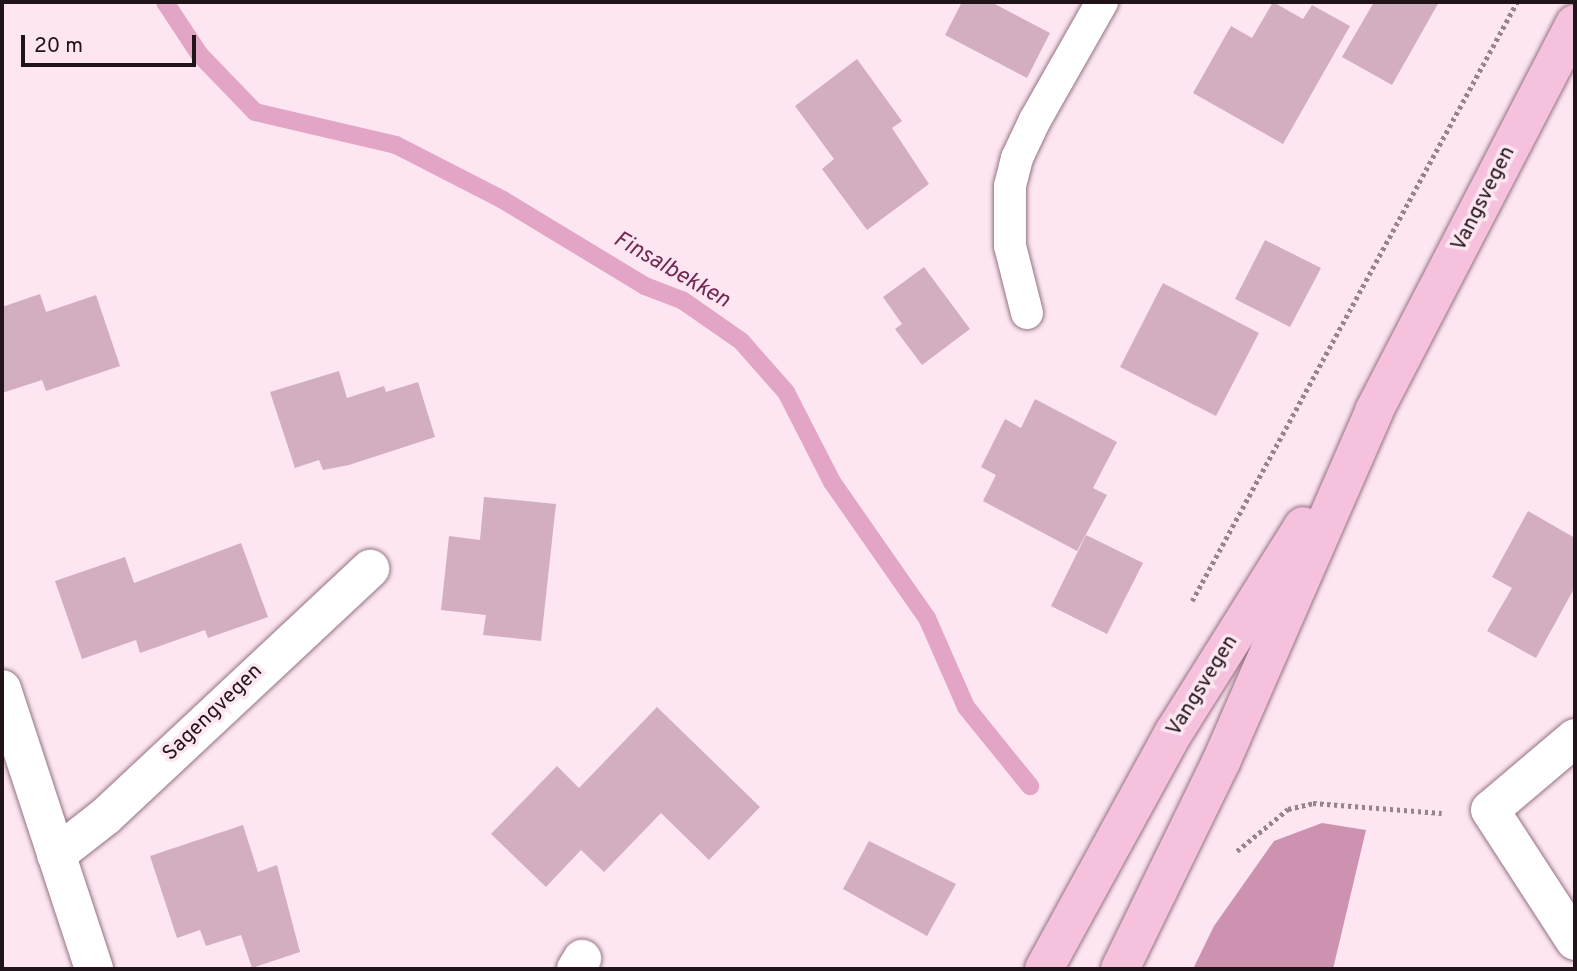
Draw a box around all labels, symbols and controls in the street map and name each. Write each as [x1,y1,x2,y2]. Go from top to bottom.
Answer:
scale bar [24,21,200,65]
text: 20 m [34,33,83,60]
street label: Vangsvegen [1447,142,1521,256]
water label: Finsalbekken [608,227,734,315]
street label: Vangsvegen [1162,631,1244,741]
street label: Sagengvegen [158,659,268,767]

